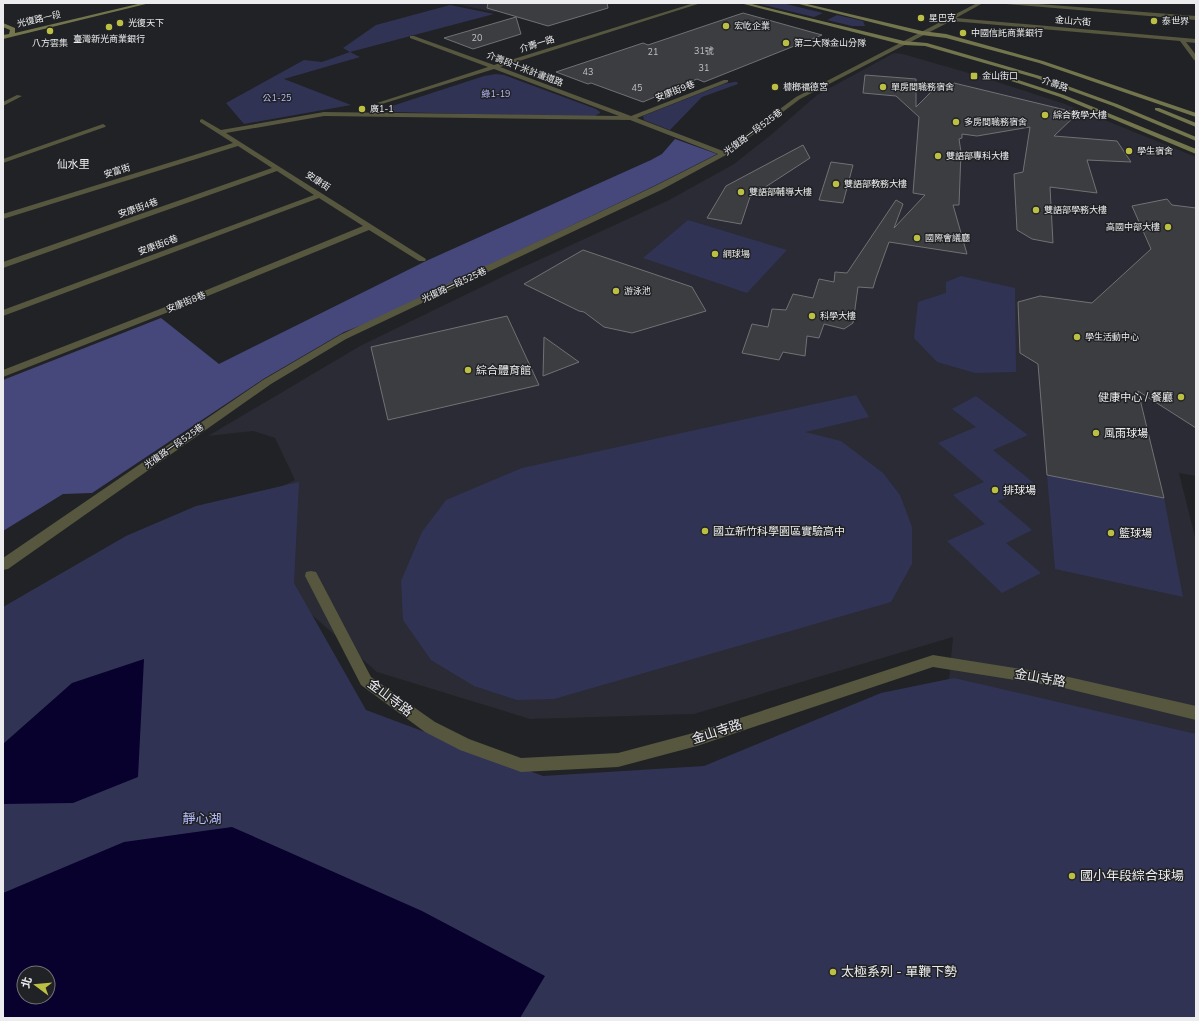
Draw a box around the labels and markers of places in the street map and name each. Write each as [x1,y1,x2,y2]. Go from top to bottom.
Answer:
place label: 星巴克 [929,12,956,24]
marker: 星巴克 [916,13,926,23]
place label: 泰世界 [1162,15,1189,27]
marker: 泰世界 [1149,16,1159,26]
place label: 光復天下 [128,17,164,29]
marker: 光復天下 [115,18,125,28]
place label: 宏屹企業 [734,20,770,32]
marker: 宏屹企業 [721,21,731,31]
marker: 臺灣新光商業銀行 [104,22,114,32]
marker: 八方雲集 [45,26,55,36]
place label: 中國信託商業銀行 [971,27,1043,39]
marker: 中國信託商業銀行 [958,28,968,38]
place label: 臺灣新光商業銀行 [73,33,145,45]
place label: 八方雲集 [32,37,68,49]
place label: 第二大隊金山分隊 [794,37,866,49]
marker: 第二大隊金山分隊 [781,38,791,48]
place label: 金山街口 [982,70,1018,82]
marker: 金山街口 [969,71,979,81]
place label: 槺榔福德宮 [783,81,828,93]
place label: 單房間職務宿舍 [891,81,954,93]
marker: 槺榔福德宮 [770,82,780,92]
marker: 單房間職務宿舍 [878,82,888,92]
place label: 廣1-1 [370,103,394,115]
marker: 廣1-1 [357,104,367,114]
place label: 綜合教學大樓 [1053,109,1107,121]
marker: 綜合教學大樓 [1040,110,1050,120]
place label: 多房間職務宿舍 [964,116,1027,128]
marker: 多房間職務宿舍 [951,117,961,127]
place label: 學生宿舍 [1137,145,1173,157]
marker: 學生宿舍 [1124,146,1134,156]
place label: 雙語部專科大樓 [946,150,1009,162]
marker: 雙語部專科大樓 [933,151,943,161]
place label: 雙語部教務大樓 [844,178,907,190]
marker: 雙語部教務大樓 [831,179,841,189]
place label: 雙語部輔導大樓 [749,186,812,198]
marker: 雙語部輔導大樓 [736,187,746,197]
place label: 雙語部學務大樓 [1044,204,1107,216]
marker: 雙語部學務大樓 [1031,205,1041,215]
place label: 高國中部大樓 [1106,221,1160,233]
marker: 高國中部大樓 [1163,222,1173,232]
place label: 國際會議廳 [925,232,970,244]
marker: 國際會議廳 [912,233,922,243]
place label: 網球場 [723,248,750,260]
marker: 網球場 [710,249,720,259]
place label: 游泳池 [624,285,651,297]
marker: 游泳池 [611,286,621,296]
place label: 科學大樓 [820,310,856,322]
marker: 科學大樓 [807,311,817,321]
place label: 學生活動中心 [1085,331,1139,343]
marker: 學生活動中心 [1072,332,1082,342]
place label: 綜合體育館 [476,363,531,378]
marker: 綜合體育館 [463,365,473,375]
place label: 健康中心 / 餐廳 [1098,390,1173,405]
marker: 健康中心 / 餐廳 [1176,392,1186,402]
place label: 風雨球場 [1104,426,1148,441]
marker: 風雨球場 [1091,428,1101,438]
place label: 排球場 [1003,483,1036,498]
marker: 排球場 [990,485,1000,495]
place label: 國立新竹科學園區實驗高中 [713,524,845,539]
marker: 國立新竹科學園區實驗高中 [700,526,710,536]
place label: 籃球場 [1119,526,1152,541]
marker: 籃球場 [1106,528,1116,538]
place label: 國小年段綜合球場 [1080,867,1184,885]
marker: 國小年段綜合球場 [1067,871,1077,881]
place label: 太極系列 - 單鞭下勢 [841,963,957,981]
marker: 太極系列 - 單鞭下勢 [828,967,838,977]

